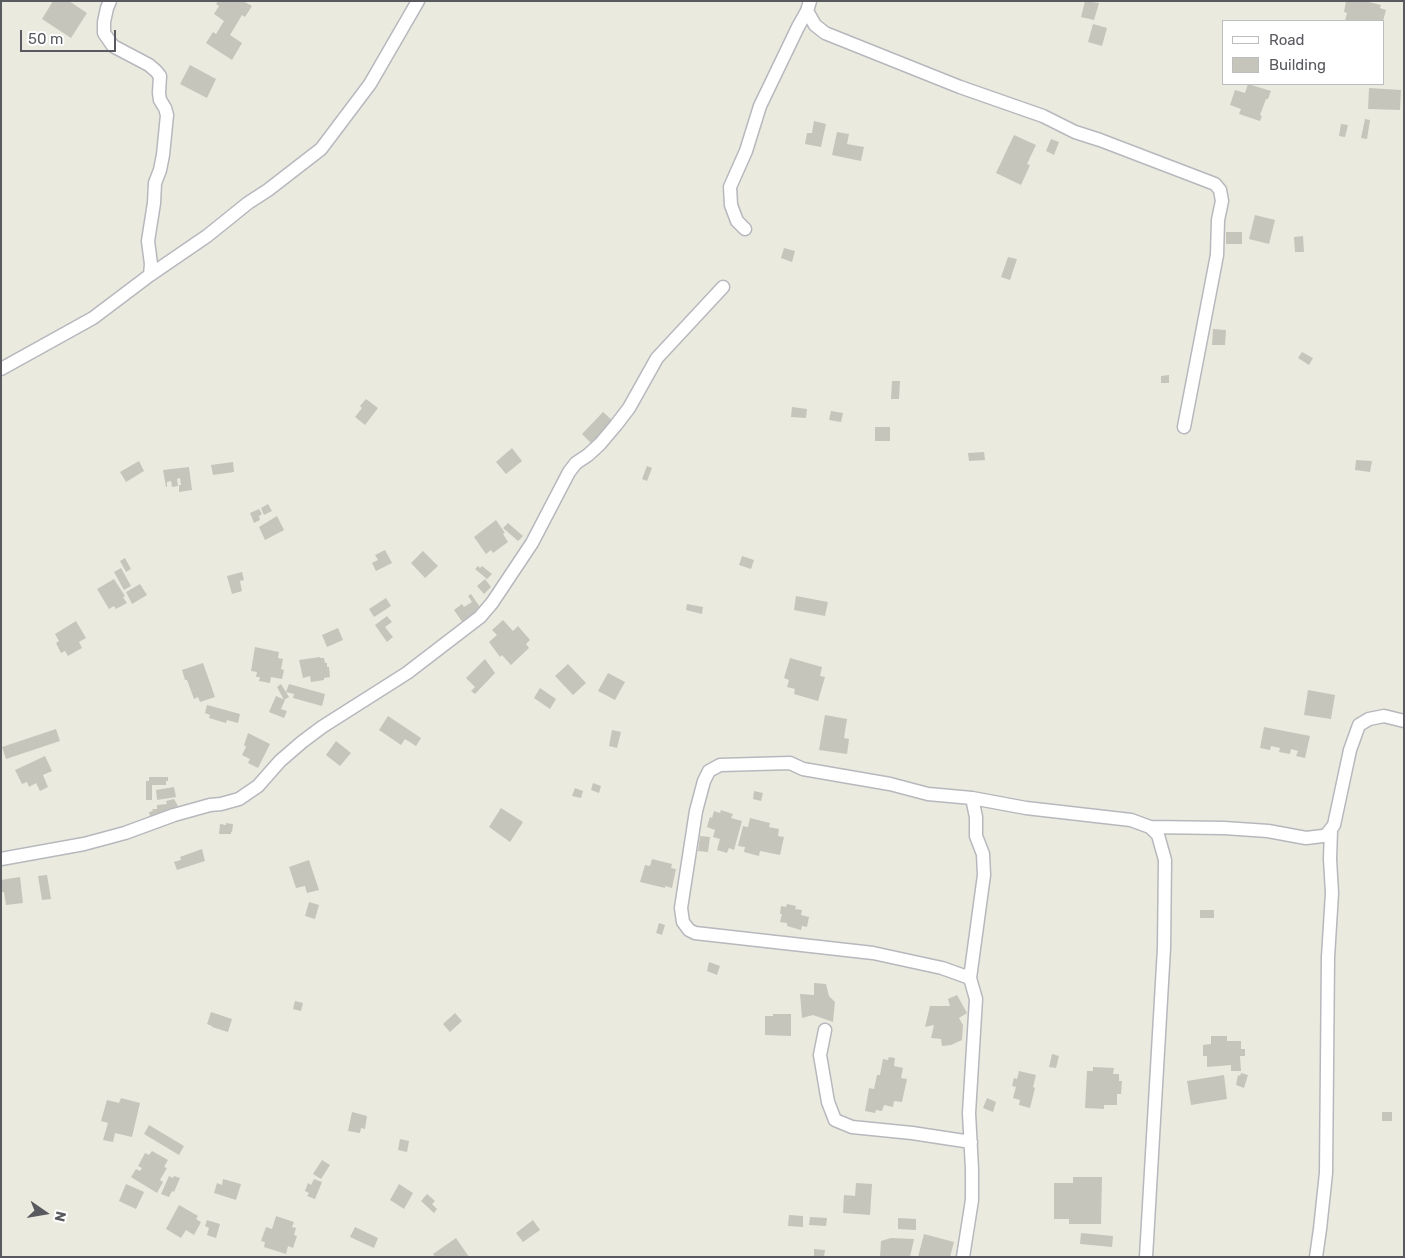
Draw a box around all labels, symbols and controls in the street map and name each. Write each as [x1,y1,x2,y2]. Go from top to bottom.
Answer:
scale bar [22,20,119,52]
legend [1222,20,1385,85]
text: 50 m [28,30,63,48]
text: Road [1269,31,1305,49]
text: Building [1269,56,1326,74]
north arrow [20,1188,70,1238]
text: N [51,1210,70,1223]

